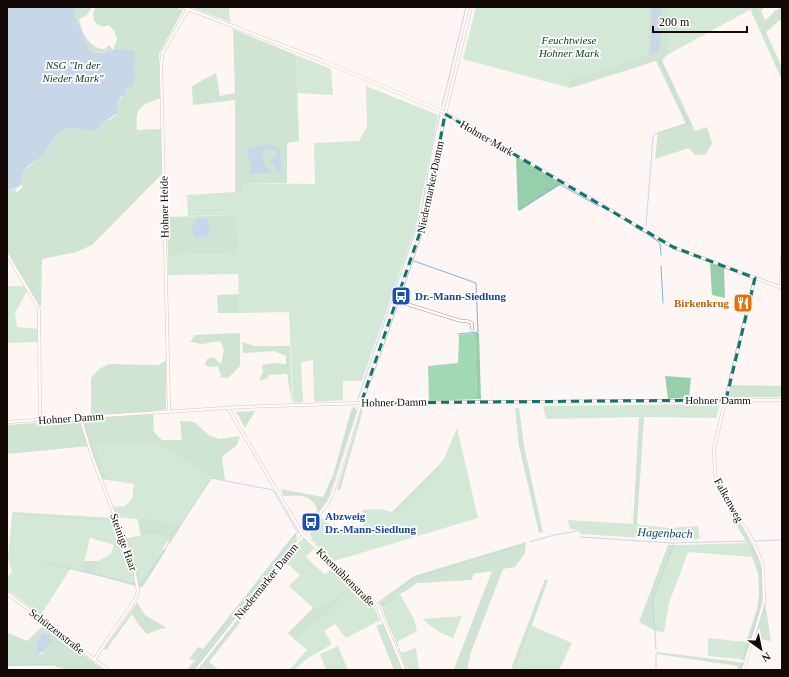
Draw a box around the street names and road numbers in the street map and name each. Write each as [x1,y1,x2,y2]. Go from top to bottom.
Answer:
street label: Hohner Mark [458,118,516,158]
street label: Niedermarker Damm [414,139,446,234]
street label: Hohner Heide [157,176,171,238]
street label: Hohner Damm [685,394,751,406]
street label: Hohner Damm [361,395,427,409]
street label: Hohner Damm [38,410,105,426]
street label: Falkenweg [712,476,746,524]
street label: Steinige Haar [108,512,140,573]
street label: Niedermarker Damm [232,540,300,621]
street label: Knemühlenstraße [314,545,378,609]
street label: Schützenstraße [27,606,87,656]

